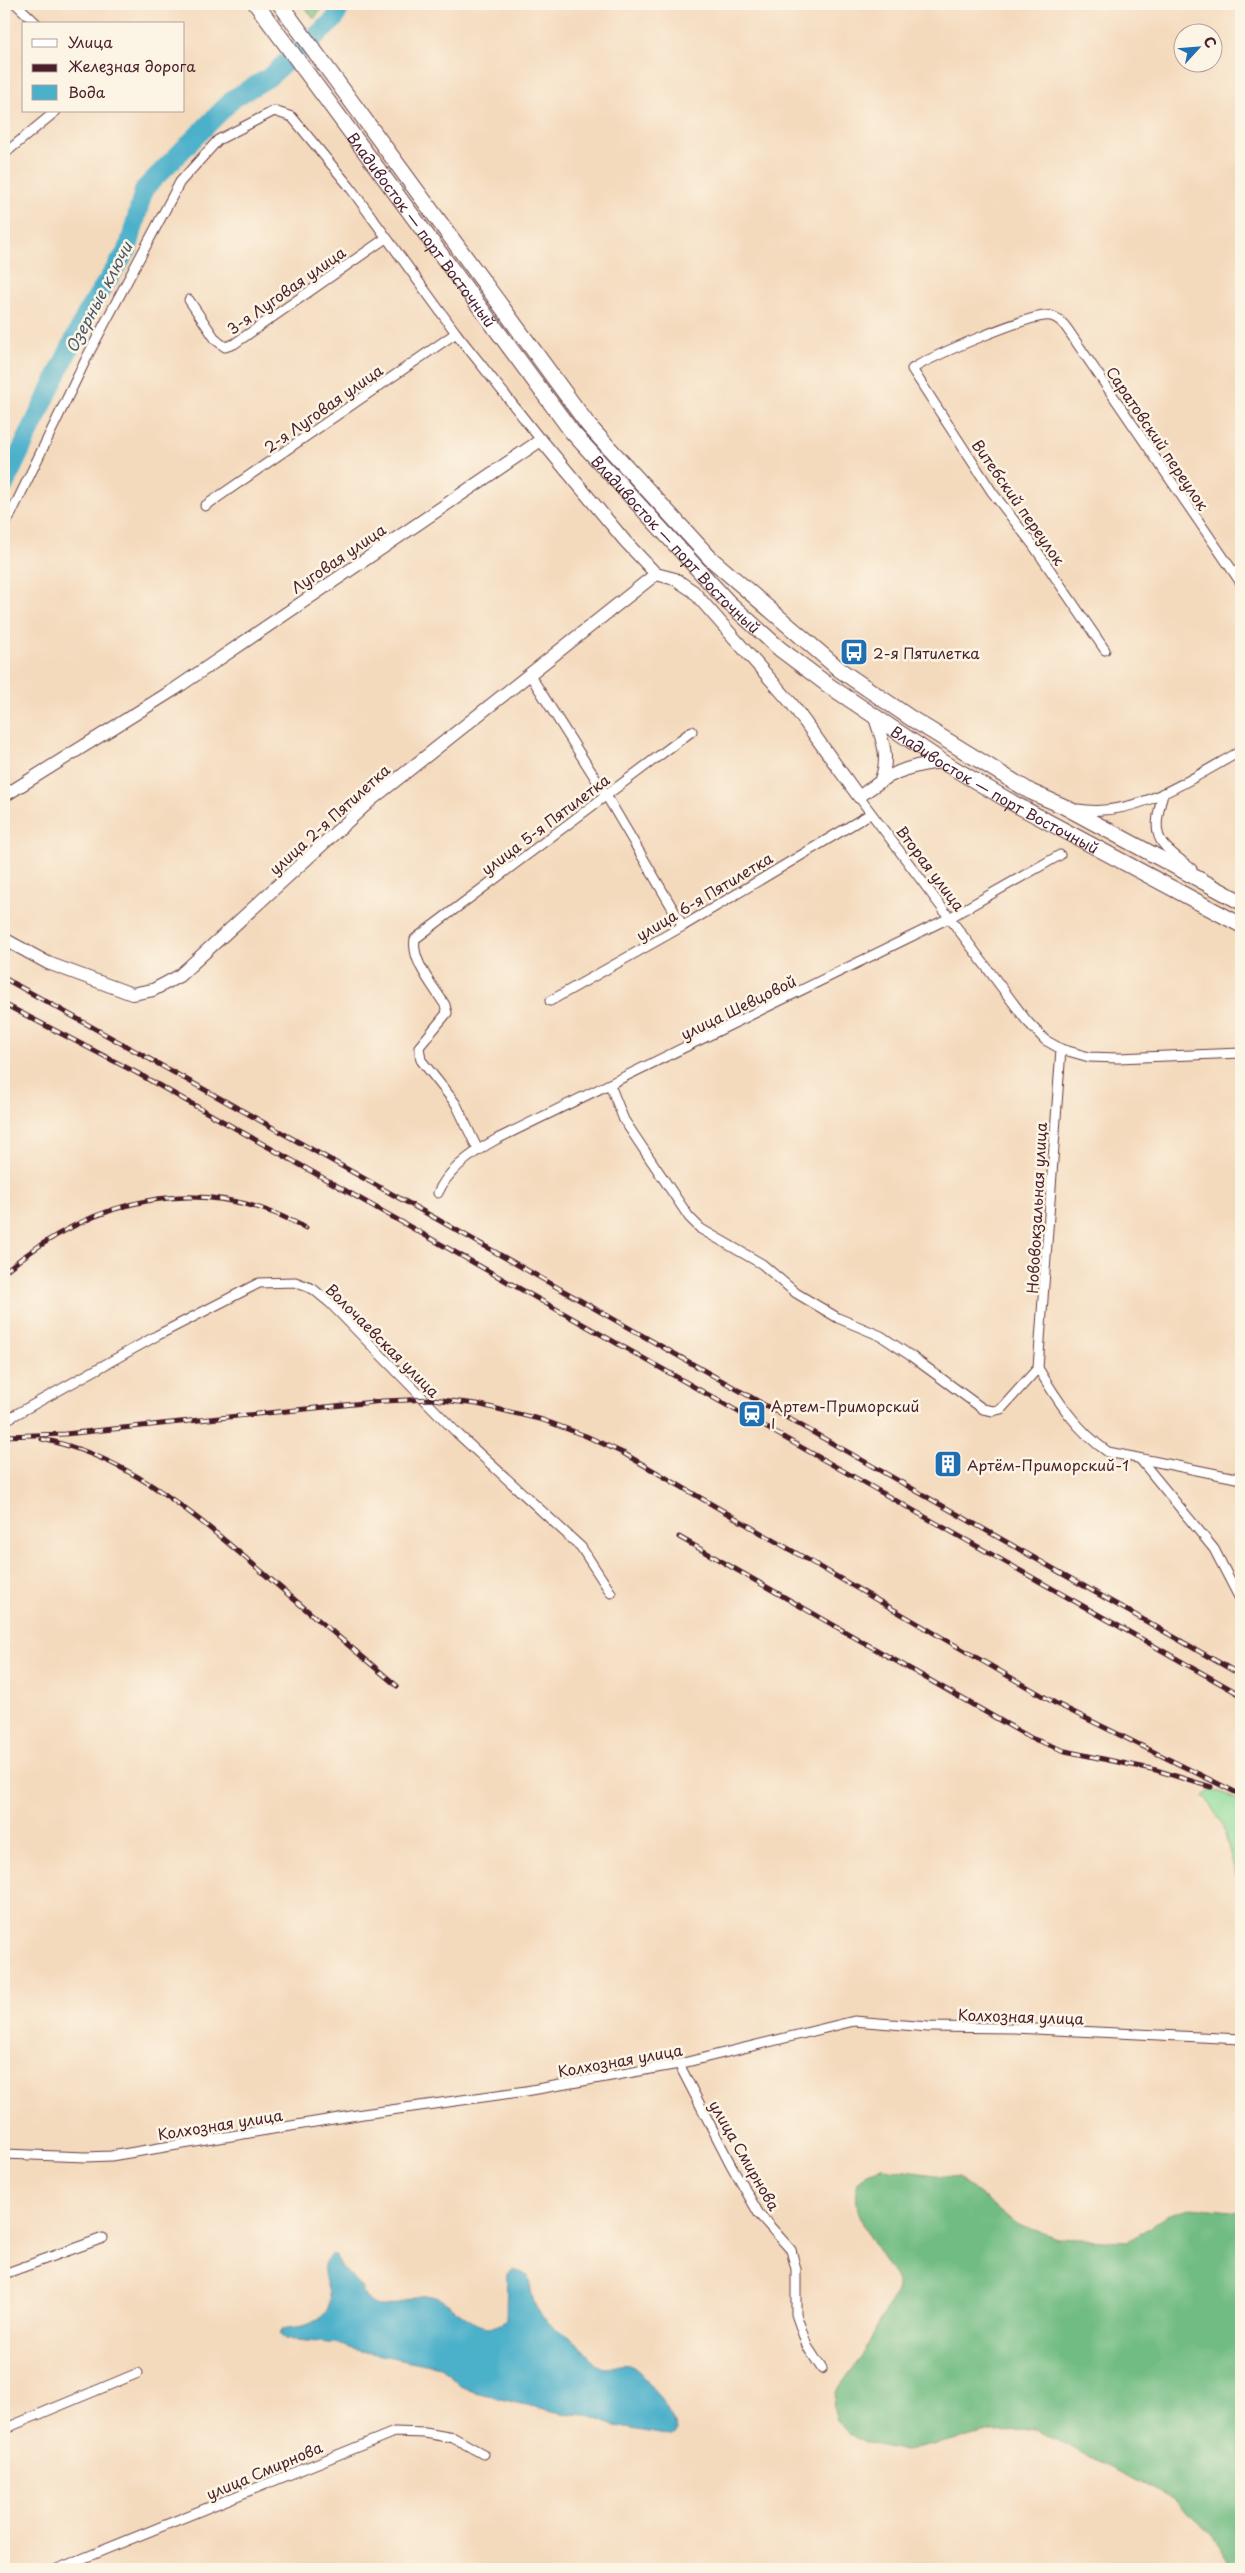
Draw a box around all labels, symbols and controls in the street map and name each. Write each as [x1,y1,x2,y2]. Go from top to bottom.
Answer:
legend [22,22,185,112]
north arrow [1172,22,1222,72]
text: Улица [68,30,113,53]
text: С [1198,33,1222,51]
text: Железная дорога [68,54,196,77]
text: Вода [68,80,106,103]
street label: Владивосток — порт Восточный [343,127,502,332]
water label: Озерные ключи [59,236,138,357]
street label: 3-я Луговая улица [222,240,350,340]
street label: 2-я Луговая улица [259,358,388,458]
street label: Саратовский переулок [1101,361,1215,515]
street label: Витебский переулок [967,434,1071,570]
street label: Владивосток — порт Восточный [587,449,766,638]
street label: Луговая улица [286,517,391,598]
bus stop icon: 2-я Пятилетка [839,637,869,667]
place label: 2-я Пятилетка [873,641,980,664]
street label: Владивосток — порт Восточный [887,719,1103,859]
street label: улица 2-я Пятилетка [263,758,395,880]
street label: улица 5-я Пятилетка [476,768,614,880]
street label: Вторая улица [891,820,971,916]
street label: улица 6-я Пятилетка [631,846,777,946]
street label: улица Шевцовой [676,969,800,1045]
street label: Нововокзальная улица [1020,1121,1052,1294]
street label: Волочаевская улица [321,1278,446,1403]
place label: Артем-Приморский I [771,1394,919,1434]
station icon: Артем-Приморский I [737,1399,767,1429]
building icon: Артём-Приморский-1 [933,1449,963,1479]
place label: Артём-Приморский-1 [967,1453,1129,1476]
street label: Колхозная улица [958,2002,1085,2030]
street label: Колхозная улица [556,2038,685,2082]
street label: улица Смирнова [704,2095,786,2215]
street label: Колхозная улица [156,2103,285,2145]
street label: улица Смирнова [202,2435,326,2505]

